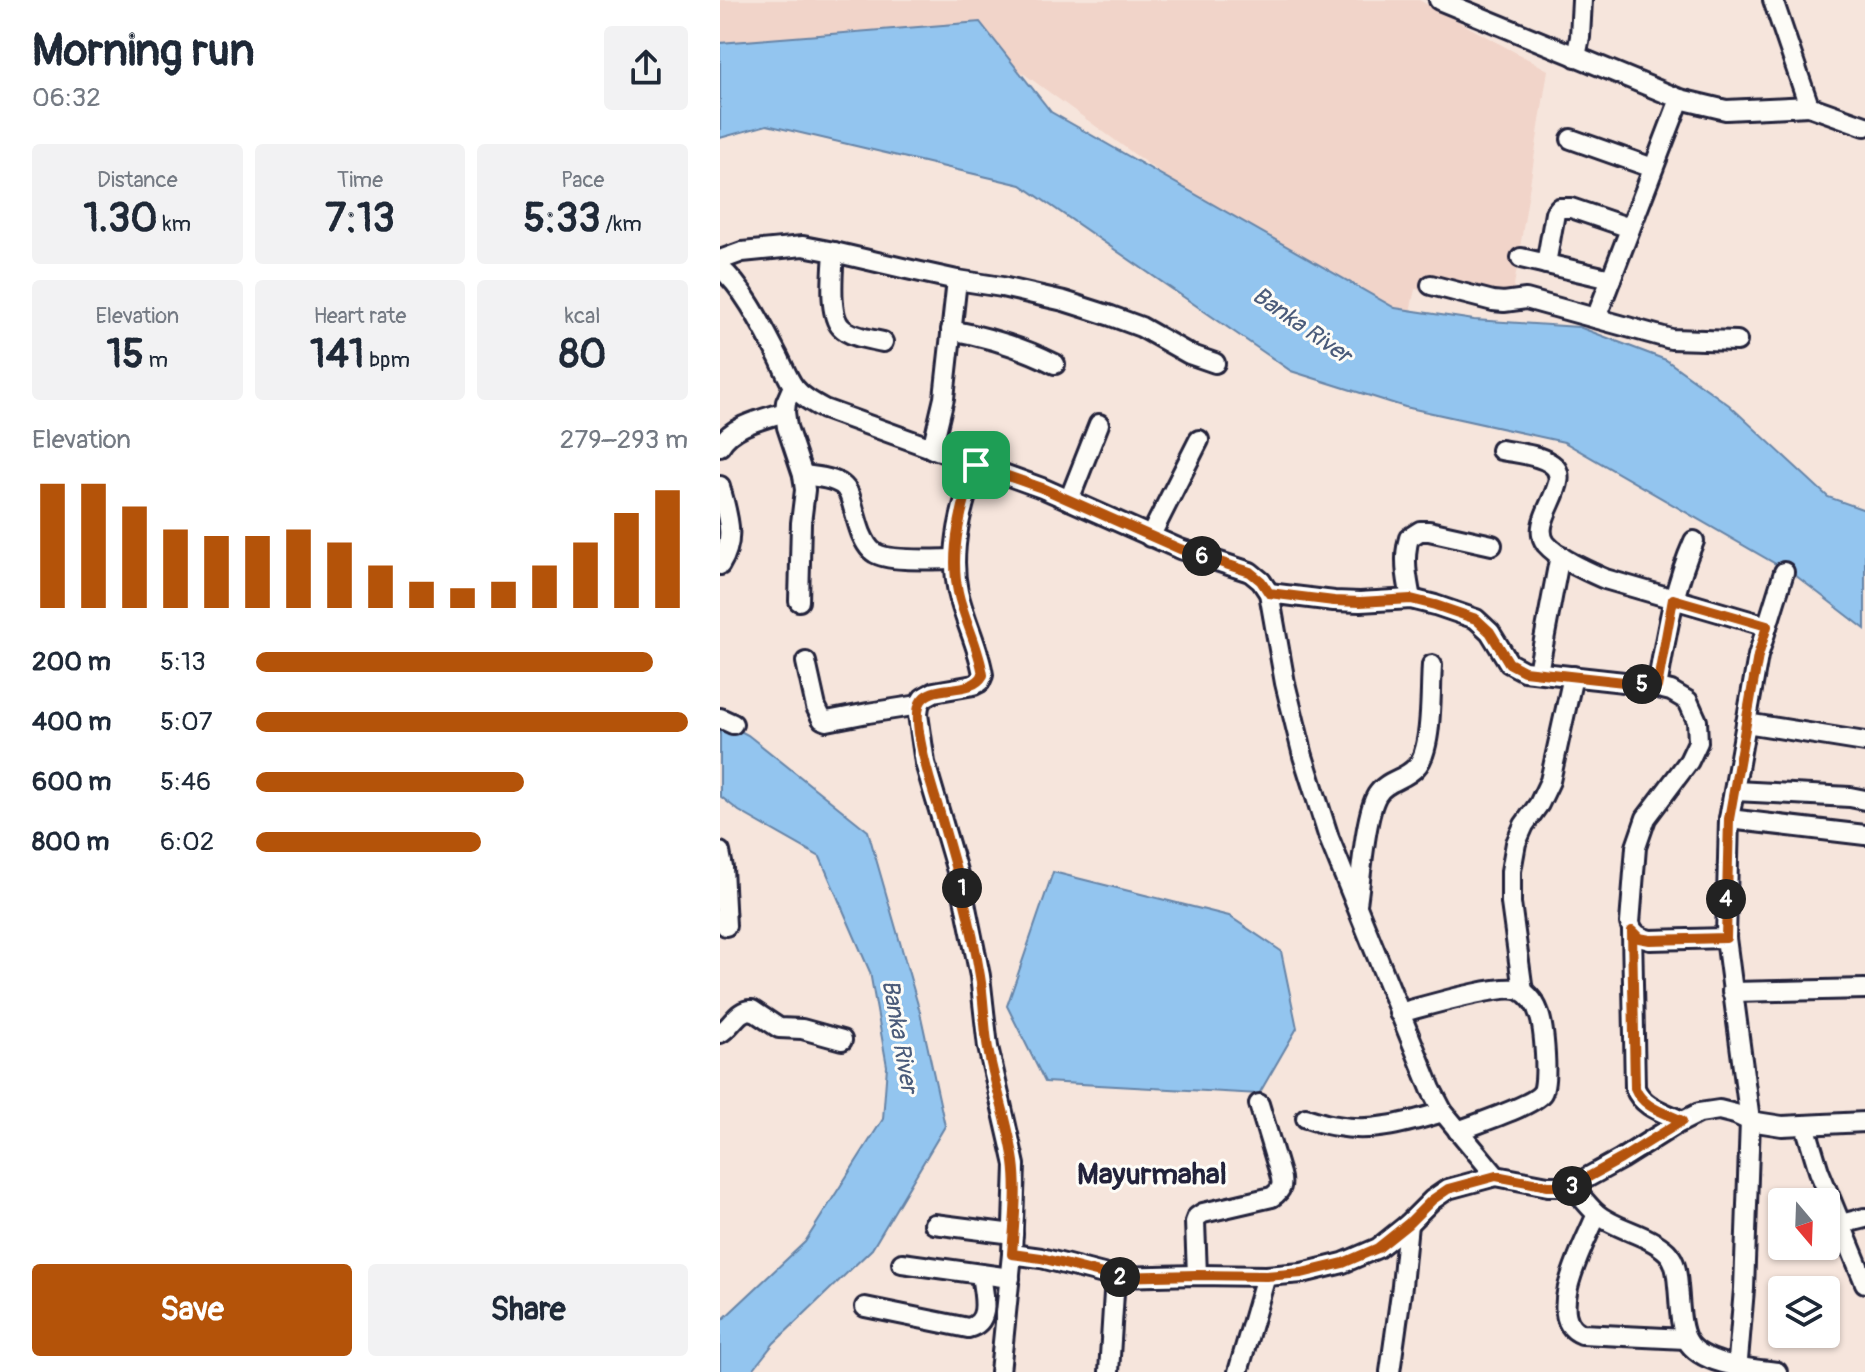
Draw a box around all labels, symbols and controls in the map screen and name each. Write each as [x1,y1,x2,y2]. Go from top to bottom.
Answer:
text: Morning run [32,24,255,79]
button: share [604,26,688,110]
text: 06:32 [32,82,101,114]
text: Distance [97,166,178,194]
text: Time [337,166,383,194]
text: Pace [561,166,604,194]
text: 1.30 [84,194,158,243]
text: 7:13 [325,194,395,243]
text: 5:33 [523,194,600,243]
text: km [158,210,191,238]
text: /km [600,210,642,238]
water label: Banka River [1247,281,1360,372]
text: Elevation [95,302,179,330]
text: Heart rate [314,302,406,330]
text: kcal [565,302,601,330]
text: 15 [107,330,144,379]
text: 141 [310,330,364,379]
text: 80 [559,330,606,379]
text: m [144,346,168,374]
text: bpm [364,346,410,374]
text: Elevation [32,424,131,456]
text: 279–293 m [560,424,688,456]
pin [942,431,1010,499]
icon: arrive [954,443,998,487]
pin: 6 [1182,536,1222,576]
text: 6 [1196,542,1208,570]
text: 200 m [32,646,111,678]
text: 5:13 [160,646,206,678]
pin: 5 [1622,664,1662,704]
text: 5 [1636,670,1648,698]
text: 400 m [32,706,111,738]
text: 5:07 [160,706,213,738]
text: 600 m [32,766,111,798]
text: 5:46 [160,766,211,798]
text: 800 m [32,826,109,858]
text: 6:02 [160,826,214,858]
pin: 1 [942,868,982,908]
text: 1 [958,874,966,902]
pin: 4 [1706,879,1746,919]
text: 4 [1720,885,1732,913]
water label: Banka River [875,977,924,1098]
district label: Mayurmahal [1077,1156,1227,1193]
pin: 3 [1552,1166,1592,1206]
text: 3 [1566,1172,1578,1200]
north arrow [1768,1188,1840,1260]
map controls [1768,1188,1840,1348]
pin: 2 [1100,1257,1140,1297]
text: 2 [1114,1263,1126,1291]
button: Save [32,1264,352,1356]
button: Share [368,1264,688,1356]
button: layers [1768,1276,1840,1348]

